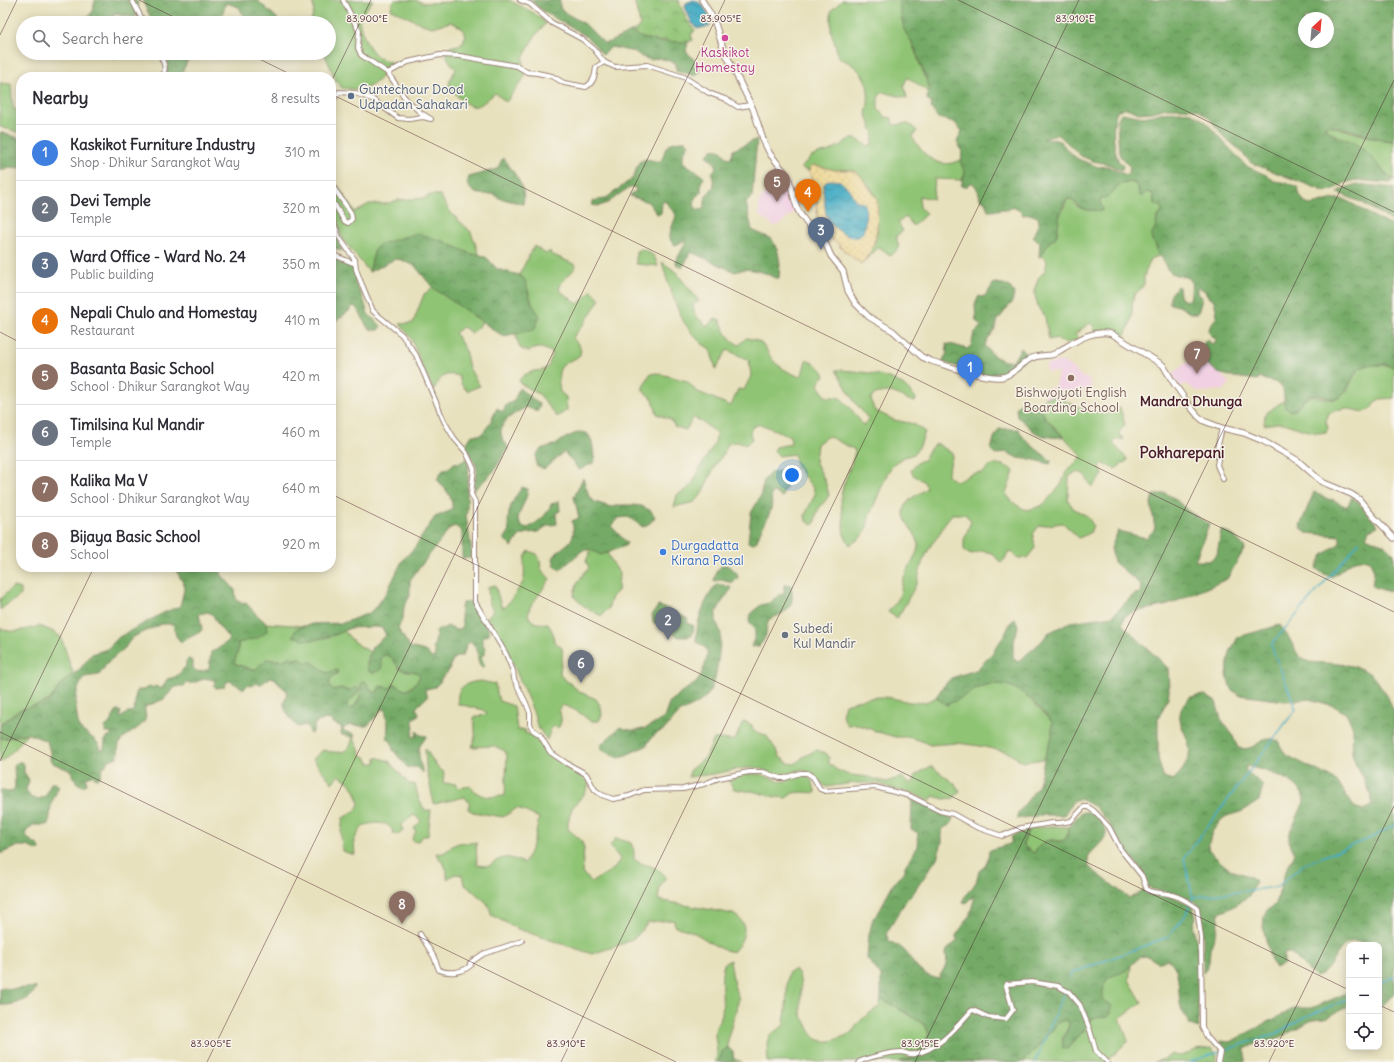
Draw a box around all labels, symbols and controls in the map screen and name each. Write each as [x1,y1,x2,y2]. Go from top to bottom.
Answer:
text: 83.900°E [346,12,388,25]
text: 83.905°E [701,12,742,25]
text: 83.910°E [1055,12,1095,25]
north arrow [1298,12,1334,48]
search box [16,16,336,60]
icon: search [30,27,52,49]
text: Search here [62,29,143,48]
marker: Kaskikot Homestay [720,33,730,43]
place label: Kaskikot Homestay [695,44,755,76]
place label: Guntechour Dood Udpadan Sahakari [359,81,468,113]
text: Nearby [32,87,88,109]
text: 8 results [271,90,320,107]
marker: Guntechour Dood Udpadan Sahakari [346,91,356,101]
text: Kaskikot Furniture Industry [70,135,255,154]
text: 1 [42,144,48,161]
text: 310 m [285,144,320,161]
text: Shop · Dhikur Sarangkot Way [70,154,240,171]
pin: 5 [764,169,790,202]
pin: 4 [795,179,821,212]
text: Devi Temple [70,191,151,210]
text: 2 [41,200,49,217]
text: 320 m [282,200,320,217]
text: Temple [70,210,112,227]
pin: 3 [808,217,834,250]
text: Ward Office - Ward No. 24 [70,247,246,266]
text: 3 [41,256,49,273]
text: 350 m [282,256,320,273]
text: Public building [70,266,154,283]
text: Nepali Chulo and Homestay [70,303,257,322]
text: 4 [41,312,49,329]
text: 410 m [284,312,320,329]
text: Restaurant [70,322,135,339]
pin: 7 [1184,341,1210,374]
pin: 1 [957,354,983,387]
text: Basanta Basic School [70,359,214,378]
text: 5 [41,368,49,385]
text: 420 m [282,368,320,385]
marker: Bishwojyoti English Boarding School [1066,373,1076,383]
text: School · Dhikur Sarangkot Way [70,378,250,395]
place label: Bishwojyoti English Boarding School [1015,384,1127,416]
district label: Mandra Dhunga [1140,392,1242,410]
text: Timilsina Kul Mandir [70,415,205,434]
text: 6 [41,424,49,441]
text: 460 m [282,424,320,441]
text: Temple [70,434,112,451]
district label: Pokharepani [1140,443,1224,463]
your location [782,465,802,485]
text: Kalika Ma V [70,471,148,490]
text: 7 [42,480,48,497]
text: 640 m [282,480,320,497]
text: School · Dhikur Sarangkot Way [70,490,250,507]
text: Bijaya Basic School [70,527,200,546]
text: 8 [41,536,49,553]
text: 920 m [282,536,320,553]
place label: Durgadatta Kirana Pasal [671,537,744,569]
text: School [70,546,109,563]
marker: Durgadatta Kirana Pasal [658,547,668,557]
pin: 2 [655,607,681,640]
place label: Subedi Kul Mandir [793,620,856,652]
marker: Subedi Kul Mandir [780,630,790,640]
pin: 6 [568,650,594,683]
pin: 8 [389,891,415,924]
map controls [1346,942,1382,1050]
button: + [1346,942,1382,978]
button: − [1346,978,1382,1014]
button: locate [1346,1014,1382,1050]
text: 83.905°E [191,1037,232,1050]
text: 83.910°E [546,1037,586,1050]
text: 83.915°E [901,1037,939,1050]
text: 83.920°E [1254,1037,1294,1050]

